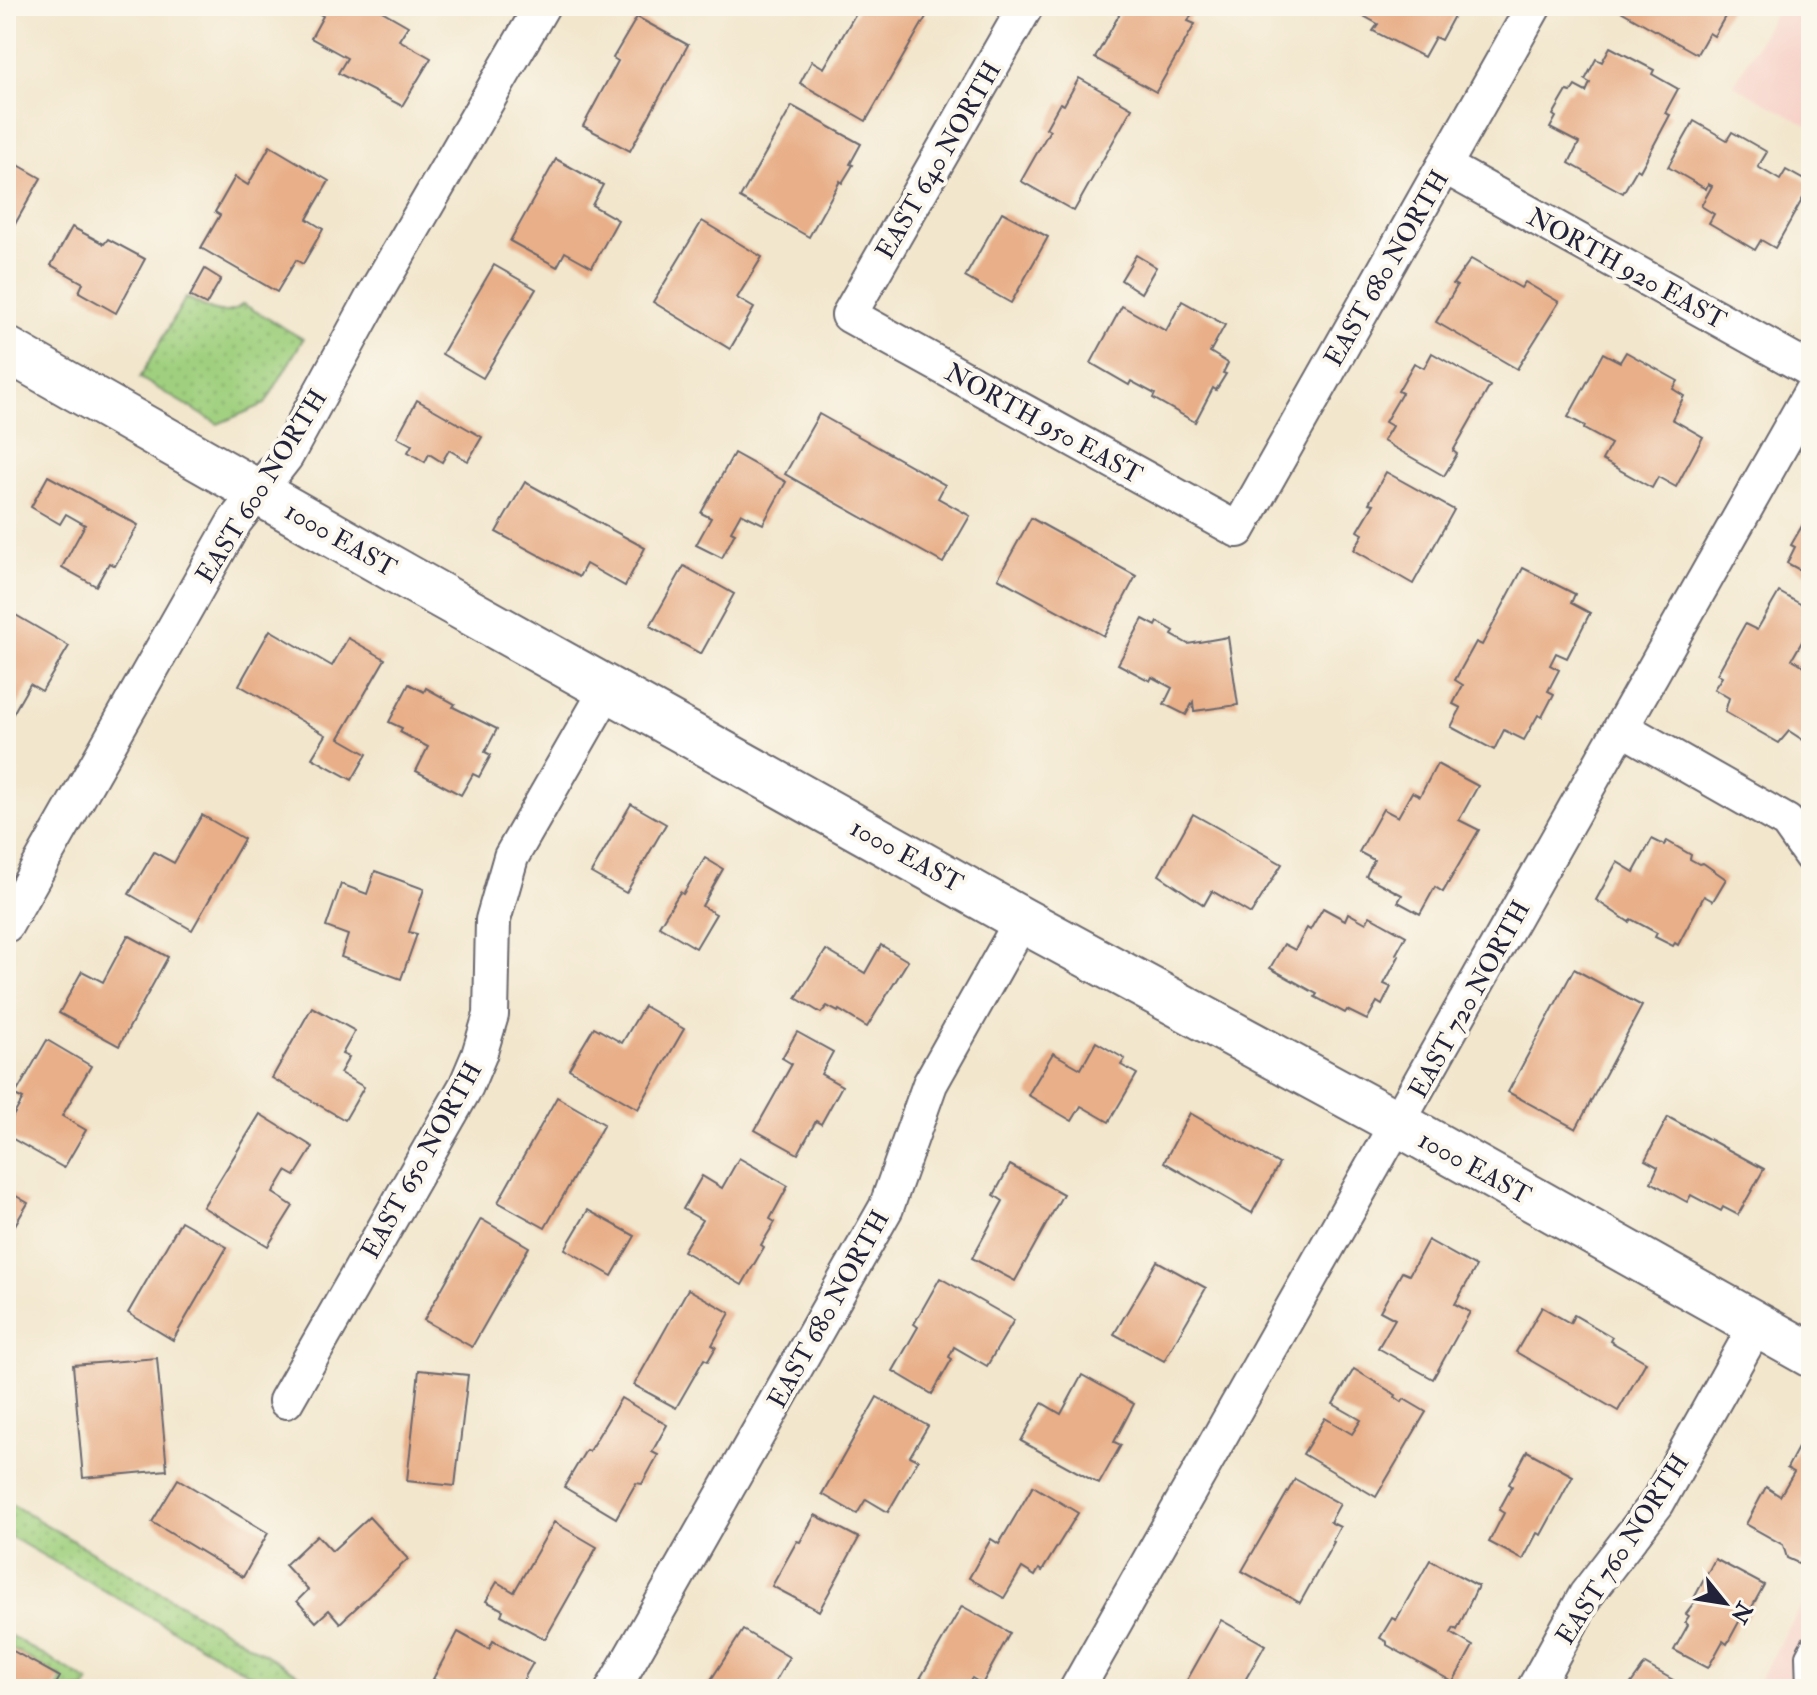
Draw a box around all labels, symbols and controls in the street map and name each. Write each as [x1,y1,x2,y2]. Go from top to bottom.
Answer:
street label: EAST 640 NORTH [869,56,1008,265]
street label: EAST 680 NORTH [1318,165,1456,372]
street label: NORTH 920 EAST [1522,201,1731,337]
street label: NORTH 950 EAST [939,356,1148,491]
street label: EAST 600 NORTH [189,384,334,589]
street label: 1000 EAST [279,495,402,585]
street label: 1000 EAST [845,812,968,900]
street label: EAST 720 NORTH [1402,895,1537,1104]
street label: EAST 650 NORTH [355,1056,489,1264]
street label: 1000 EAST [1413,1124,1536,1212]
street label: EAST 680 NORTH [761,1205,896,1414]
street label: EAST 760 NORTH [1549,1448,1696,1651]
north arrow [1685,1563,1765,1643]
text: N [1724,1596,1759,1628]

